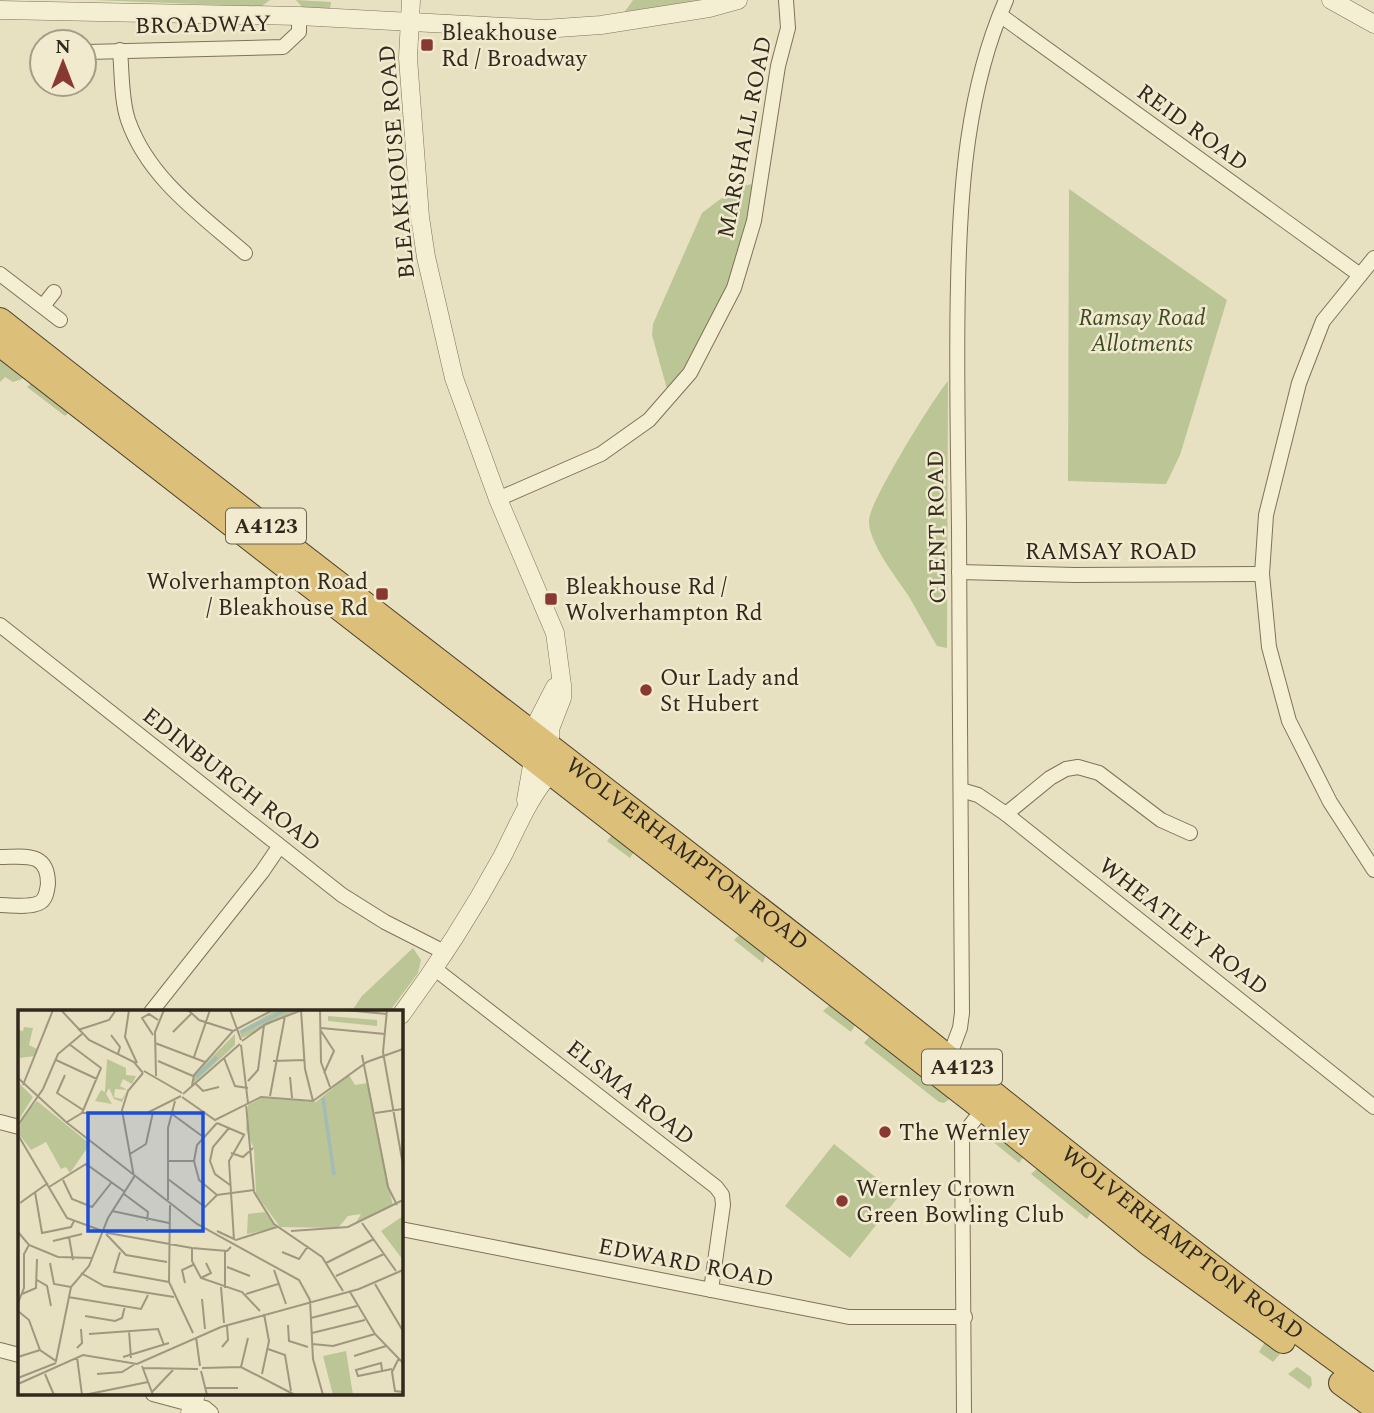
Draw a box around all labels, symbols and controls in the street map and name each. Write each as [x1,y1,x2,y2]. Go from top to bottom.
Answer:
street label: BROADWAY [135,7,272,44]
place label: Bleakhouse Rd / Broadway [441,16,588,77]
north arrow [28,28,98,98]
text: N [55,33,71,62]
street label: MARSHALL ROAD [709,33,782,241]
marker: Bleakhouse Rd / Broadway [419,37,435,53]
street label: BLEAKHOUSE ROAD [370,43,425,280]
street label: REID ROAD [1129,76,1255,181]
park label: Ramsay Road Allotments [1078,301,1206,362]
street label: CLENT ROAD [919,450,956,604]
road number: A4123 [226,508,306,544]
street label: RAMSAY ROAD [1025,535,1197,570]
place label: Wolverhampton Road / Bleakhouse Rd [147,565,368,626]
place label: Bleakhouse Rd / Wolverhampton Rd [565,570,763,631]
marker: Wolverhampton Road / Bleakhouse Rd [374,586,390,602]
marker: Bleakhouse Rd / Wolverhampton Rd [543,591,559,607]
place label: Our Lady and St Hubert [660,661,799,722]
marker: Our Lady and St Hubert [638,682,654,698]
street label: EDINBURGH ROAD [134,699,328,861]
street label: WOLVERHAMPTON ROAD [557,749,816,960]
street label: WHEATLEY ROAD [1090,849,1276,1005]
inset map [18,1010,402,1396]
street label: ELSMA ROAD [558,1032,702,1155]
road number: A4123 [922,1050,1002,1084]
place label: The Wernley [899,1116,1030,1151]
marker: The Wernley [877,1124,893,1140]
street label: WOLVERHAMPTON ROAD [1053,1138,1311,1349]
place label: Wernley Crown Green Bowling Club [856,1172,1064,1233]
marker: Wernley Crown Green Bowling Club [834,1193,850,1209]
street label: EDWARD ROAD [595,1229,777,1298]

